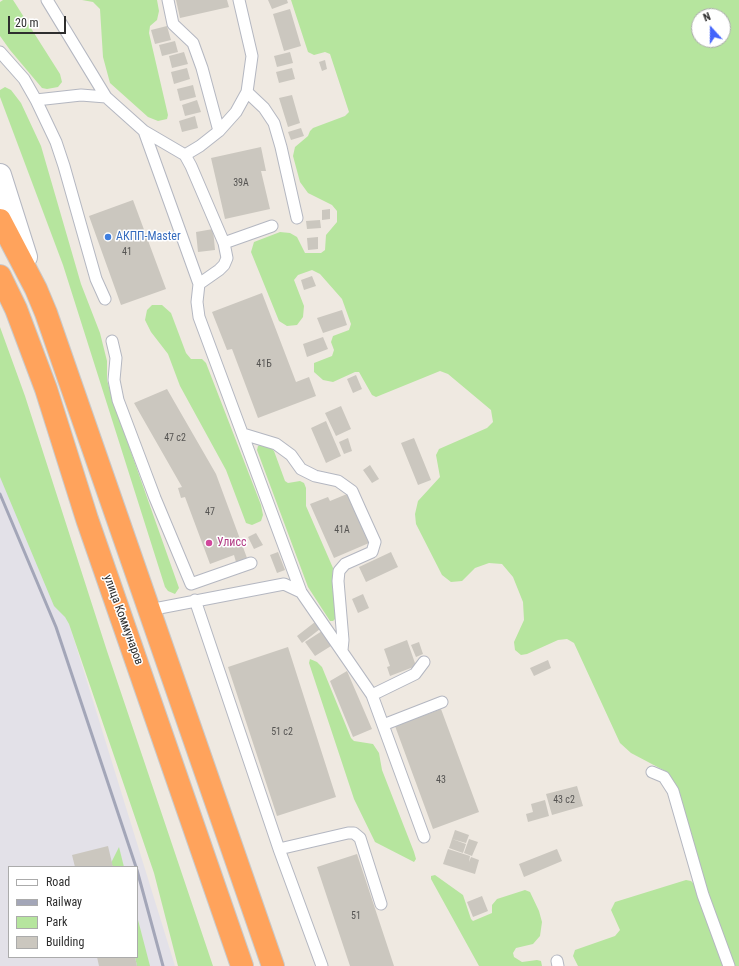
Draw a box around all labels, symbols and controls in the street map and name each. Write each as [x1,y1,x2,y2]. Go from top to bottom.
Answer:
scale bar [10,8,68,34]
north arrow [691,8,731,48]
text: N [701,10,712,25]
text: 20 m [15,16,39,30]
house number: 39А [233,177,249,189]
place label: АКПП-Master [116,230,181,244]
marker: АКПП-Master [103,232,113,242]
house number: 41 [122,246,132,258]
house number: 41Б [256,358,272,370]
house number: 47 с2 [164,432,186,444]
house number: 47 [205,506,215,518]
house number: 41А [334,524,350,536]
place label: Улисс [217,536,246,550]
marker: Улисс [204,538,214,548]
street label: улица Коммунаров [100,573,146,667]
house number: 51 с2 [271,726,293,738]
house number: 43 [436,774,446,786]
house number: 43 с2 [553,794,575,806]
legend [8,866,138,958]
text: Road [46,875,70,889]
text: Railway [46,895,82,909]
house number: 51 [351,910,361,922]
text: Park [46,915,67,929]
text: Building [46,935,84,949]

